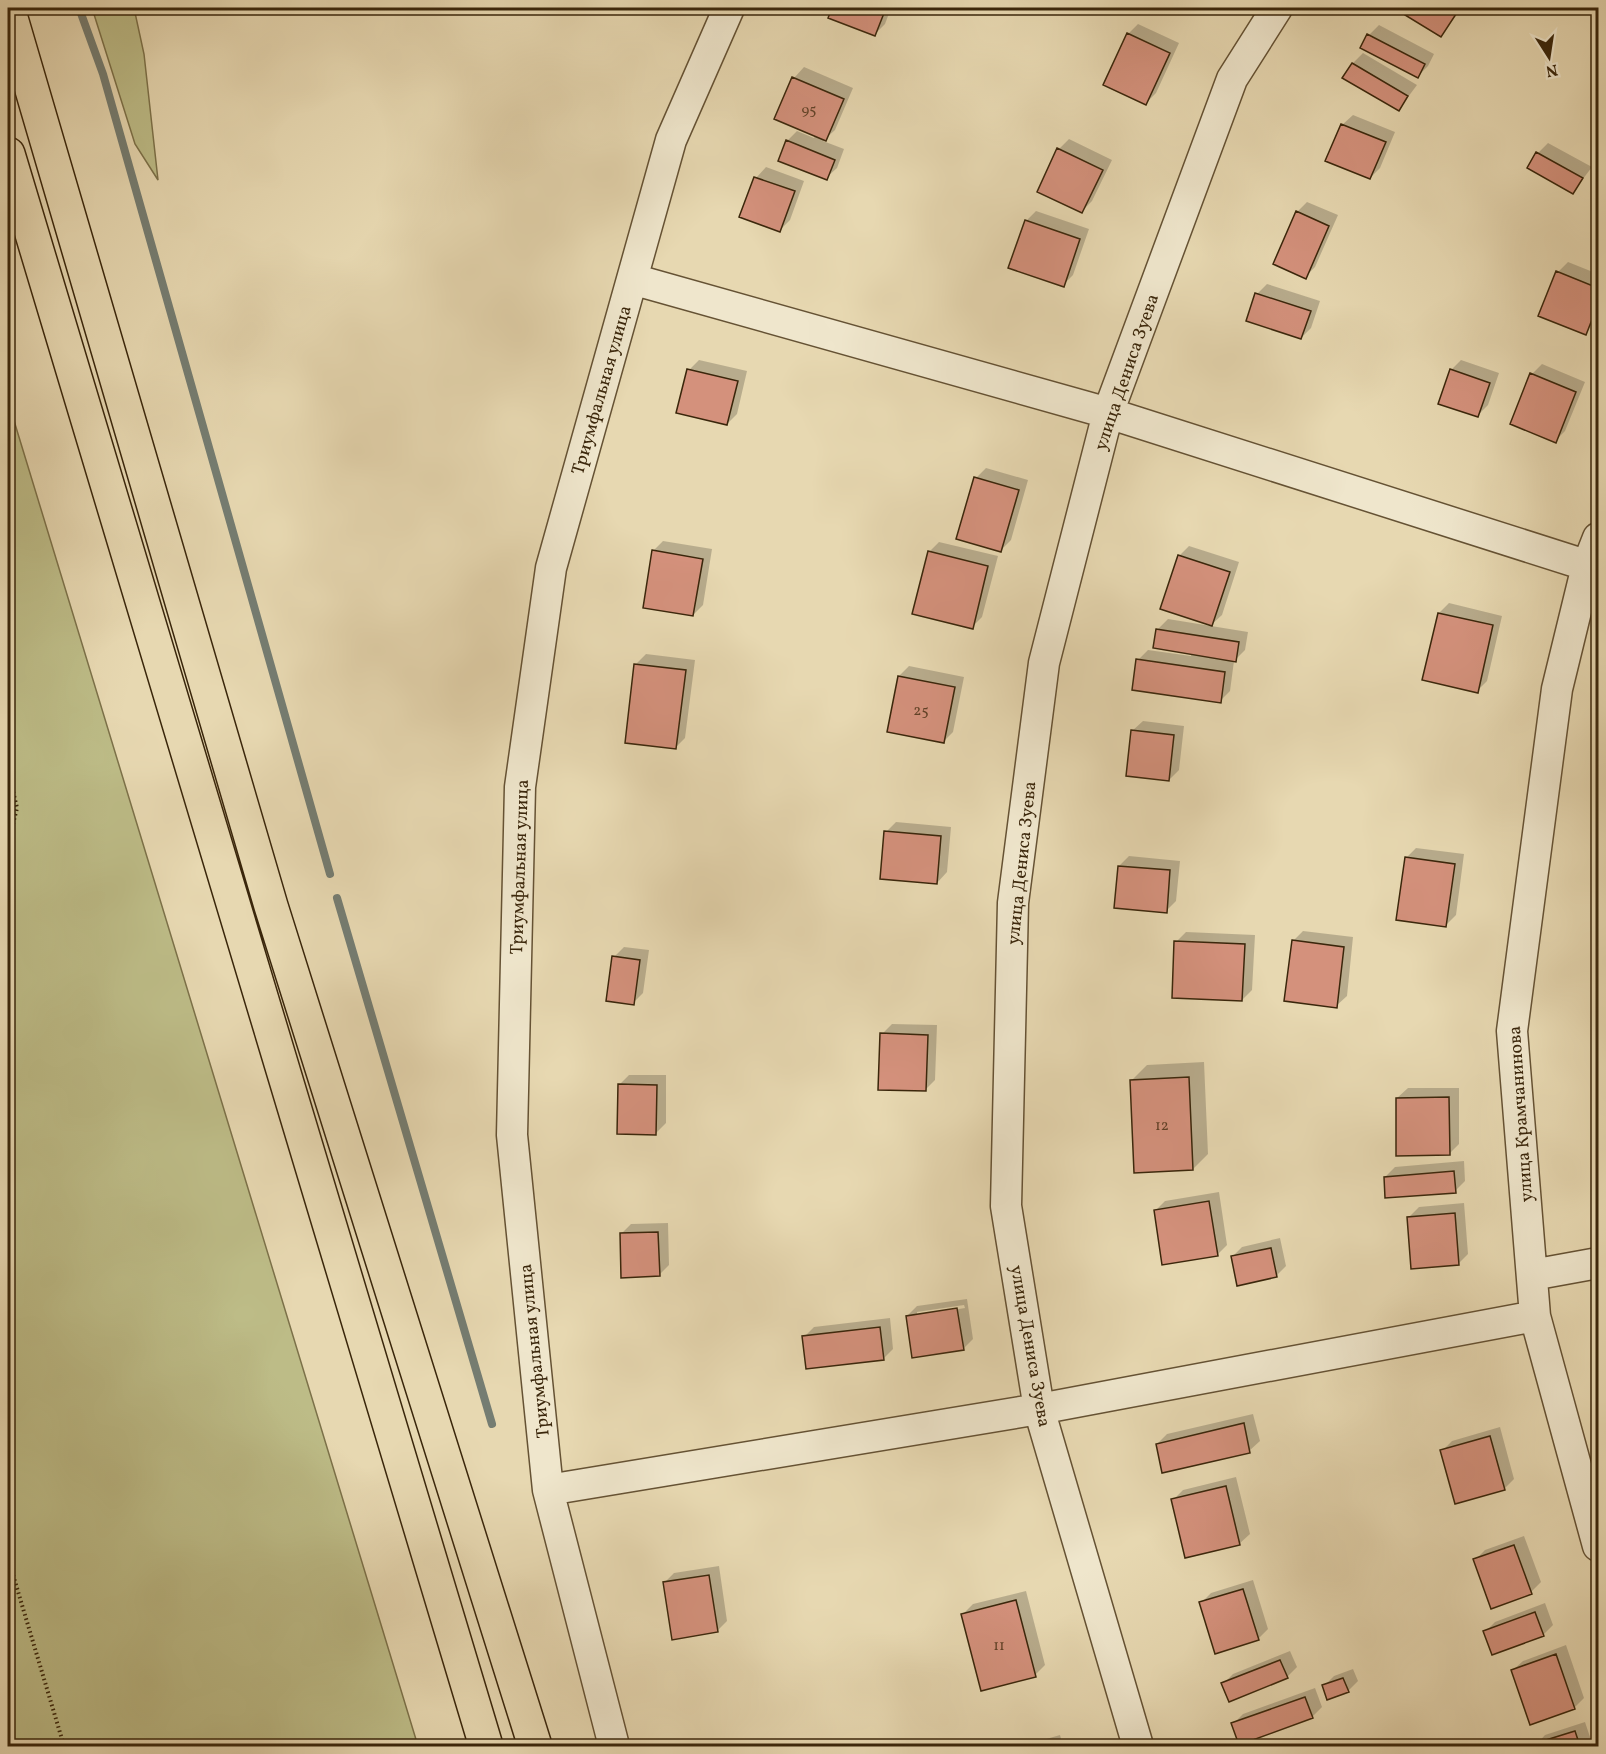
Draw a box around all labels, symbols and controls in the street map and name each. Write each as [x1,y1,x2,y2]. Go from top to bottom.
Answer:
north arrow [1519,27,1579,87]
text: N [1543,58,1560,82]
house number: 95 [802,100,816,121]
street label: улица Дениса Зуева [1089,291,1166,454]
street label: Триумфальная улица [566,303,639,478]
house number: 25 [913,701,929,722]
street label: Триумфальная улица [505,779,536,955]
street label: улица Дениса Зуева [1001,780,1044,946]
street label: улица Крамчанинова [1503,1025,1540,1203]
house number: 12 [1155,1116,1169,1137]
street label: Триумфальная улица [514,1262,557,1439]
street label: улица Дениса Зуева [1003,1263,1056,1429]
house number: 11 [993,1636,1005,1657]

